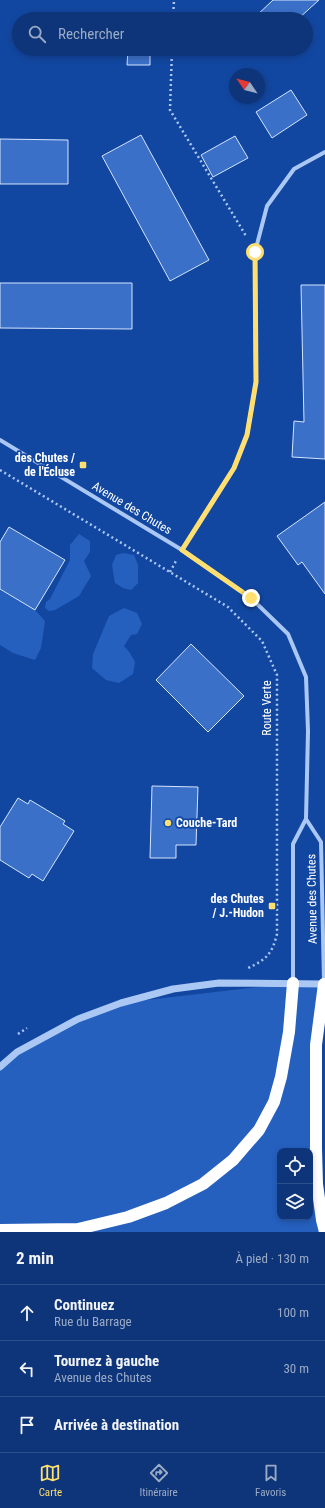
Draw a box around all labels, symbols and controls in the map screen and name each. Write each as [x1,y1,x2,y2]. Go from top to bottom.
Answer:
search box [12,12,313,56]
icon: search [26,23,48,45]
text: Rechercher [58,25,124,43]
north arrow [229,68,265,104]
route start [246,243,264,261]
place label: des Chutes / de l'Écluse [15,451,75,479]
marker: des Chutes / de l'Écluse [78,460,88,470]
street label: Avenue des Chutes [90,479,174,537]
route end [242,589,260,607]
street label: Route Verte [260,680,274,736]
place label: Couche-Tard [176,816,237,830]
marker: Couche-Tard [163,818,173,828]
street label: Avenue des Chutes [304,854,320,944]
place label: des Chutes / J.-Hudon [211,892,265,920]
marker: des Chutes / J.-Hudon [267,901,277,911]
map controls [277,1148,313,1220]
button: locate [277,1148,313,1184]
button: layers [277,1184,313,1220]
text: 2 min [16,1248,54,1268]
text: À pied · 130 m [235,1251,309,1266]
text: Continuez [54,1296,115,1314]
icon: ahead [16,1302,38,1324]
text: 100 m [277,1305,309,1320]
text: Rue du Barrage [54,1314,132,1329]
text: Tournez à gauche [54,1352,159,1370]
icon: left [16,1358,38,1380]
text: 30 m [283,1361,309,1376]
text: Avenue des Chutes [54,1370,152,1385]
icon: arrive [16,1414,38,1436]
text: Arrivée à destination [54,1416,179,1434]
tab: Carte [39,1462,62,1499]
tab: Itinéraire [139,1462,178,1499]
tab: Favoris [255,1462,286,1499]

